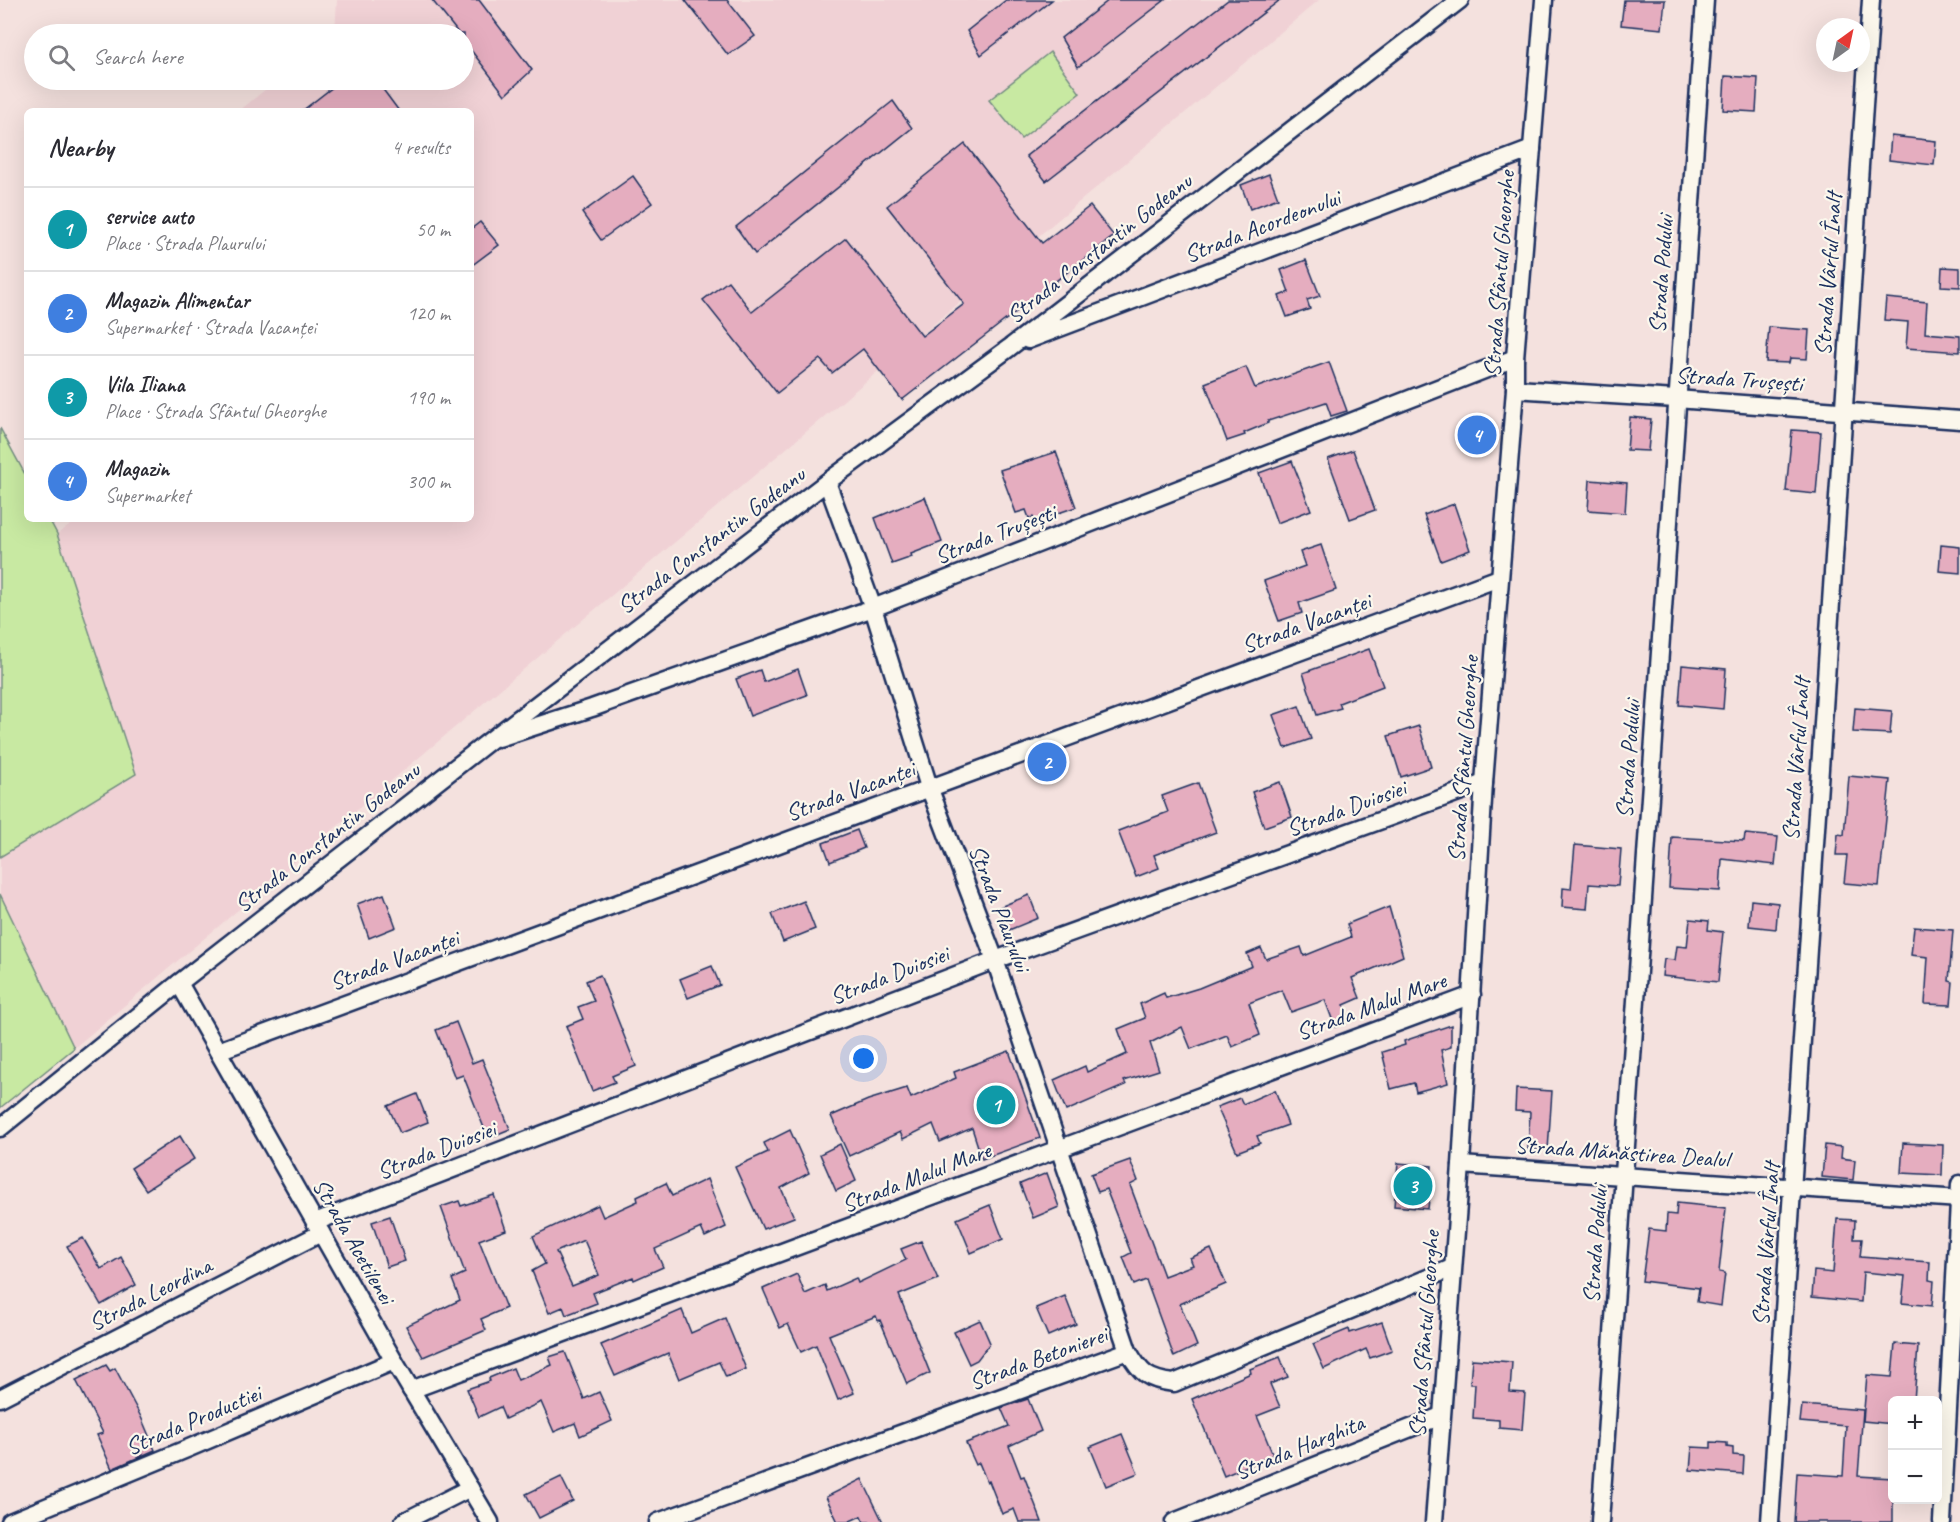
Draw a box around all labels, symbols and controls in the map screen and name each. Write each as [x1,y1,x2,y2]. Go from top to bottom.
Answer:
north arrow [1816,18,1870,72]
search box [24,24,474,90]
icon: search [45,41,78,74]
text: Search here [93,43,183,71]
text: Nearby [48,131,113,164]
text: 4 results [391,135,450,160]
street label: Strada Constantin Godeanu [1000,165,1200,330]
street label: Strada Sfântul Gheorghe [1477,168,1521,378]
street label: Strada Acordeonului [1180,182,1347,269]
street label: Strada Vârful Înalt [1807,188,1849,357]
text: service auto [105,203,193,231]
street label: Strada Podului [1642,210,1680,334]
text: 1 [63,217,72,242]
text: 50 m [416,217,450,242]
text: Place · Strada Plaurului [105,231,265,256]
text: Magazin Alimentar [105,287,249,315]
text: 2 [63,301,72,326]
text: 120 m [407,301,450,326]
text: Supermarket · Strada Vacanței [105,315,316,340]
street label: Strada Trușești [1674,360,1806,399]
text: Vila Iliana [105,371,185,399]
text: 3 [63,385,72,410]
text: 190 m [407,385,450,410]
text: Place · Strada Sfântul Gheorghe [105,399,326,424]
pin: 4 [1458,412,1496,458]
text: Magazin [105,455,169,483]
street label: Strada Constantin Godeanu [611,458,813,621]
text: 4 [63,469,72,494]
text: 300 m [407,469,450,494]
text: Supermarket [105,483,190,508]
street label: Strada Trușești [930,496,1062,571]
street label: Strada Vacanței [1237,585,1377,660]
street label: Strada Sfântul Gheorghe [1441,653,1485,863]
street label: Strada Vârful Înalt [1775,673,1817,842]
street label: Strada Podului [1609,695,1647,819]
pin: 2 [1028,740,1066,784]
street label: Strada Vacanței [781,753,921,828]
street label: Strada Constantin Godeanu [228,754,428,919]
street label: Strada Duiosiei [1282,772,1412,843]
street label: Strada Plaurului [962,840,1039,978]
street label: Strada Vacanței [325,922,465,997]
street label: Strada Duiosiei [825,938,955,1011]
street label: Strada Malul Mare [1292,964,1452,1047]
your location [849,1044,878,1073]
pin: 1 [976,1082,1016,1128]
street label: Strada Duiosiei [372,1113,502,1186]
street label: Strada Mănăstirea Dealul [1514,1130,1734,1175]
street label: Strada Malul Mare [837,1134,997,1219]
street label: Strada Vârful Înalt [1745,1158,1787,1327]
pin: 3 [1394,1164,1432,1208]
street label: Strada Acetilenei [306,1173,403,1311]
street label: Strada Podului [1576,1180,1614,1304]
street label: Strada Sfântul Gheorghe [1402,1228,1446,1438]
street label: Strada Leordina [84,1249,218,1338]
street label: Strada Betonierei [965,1318,1114,1397]
street label: Strada Productiei [121,1377,268,1462]
map controls [1888,1396,1942,1504]
button: + [1888,1396,1942,1450]
street label: Strada Harghita [1230,1407,1370,1487]
button: − [1888,1450,1942,1504]

